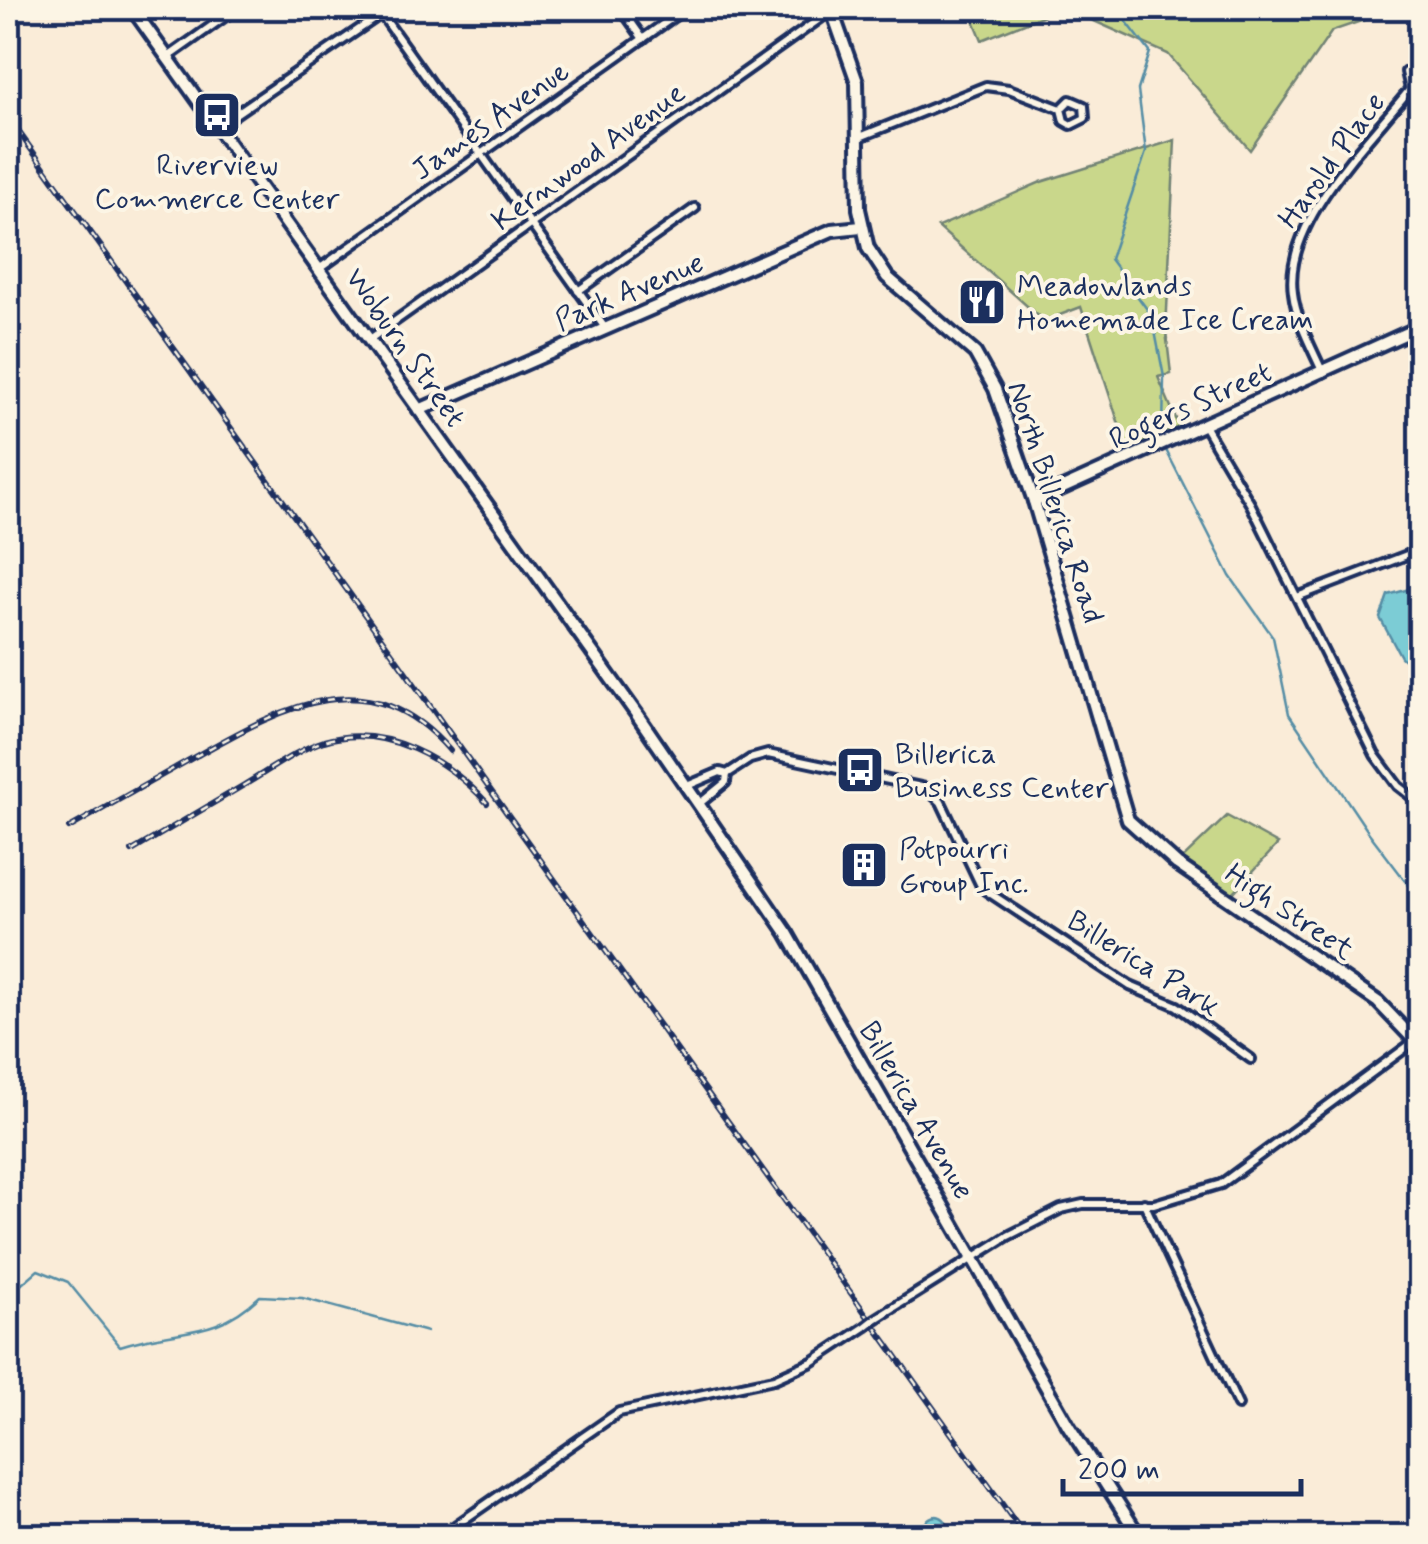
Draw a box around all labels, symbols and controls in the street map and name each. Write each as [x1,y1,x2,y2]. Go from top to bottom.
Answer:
street label: James Avenue [404,53,577,190]
street label: Kernwood Avenue [484,74,693,241]
street label: Harold Place [1270,85,1395,237]
bus stop icon: Riverview Commerce Center [191,89,243,141]
place label: Riverview Commerce Center [95,146,340,219]
street label: Park Avenue [549,244,710,341]
street label: Woburn Street [335,260,474,435]
place label: Meadowlands Homemade Ice Cream [1017,267,1313,340]
restaurant icon: Meadowlands Homemade Ice Cream [956,276,1008,328]
street label: Rogers Street [1103,353,1279,462]
street label: North Billerica Road [997,377,1112,628]
place label: Billerica Business Center [895,735,1110,808]
bus stop icon: Billerica Business Center [834,744,886,796]
place label: Potpourri Group Inc. [899,830,1029,903]
building icon: Potpourri Group Inc. [838,839,890,891]
street label: High Street [1215,855,1362,972]
street label: Billerica Park [1059,902,1227,1027]
street label: Billerica Avenue [849,1014,983,1207]
scale bar [1063,1434,1300,1496]
text: 200 m [1078,1451,1160,1490]

